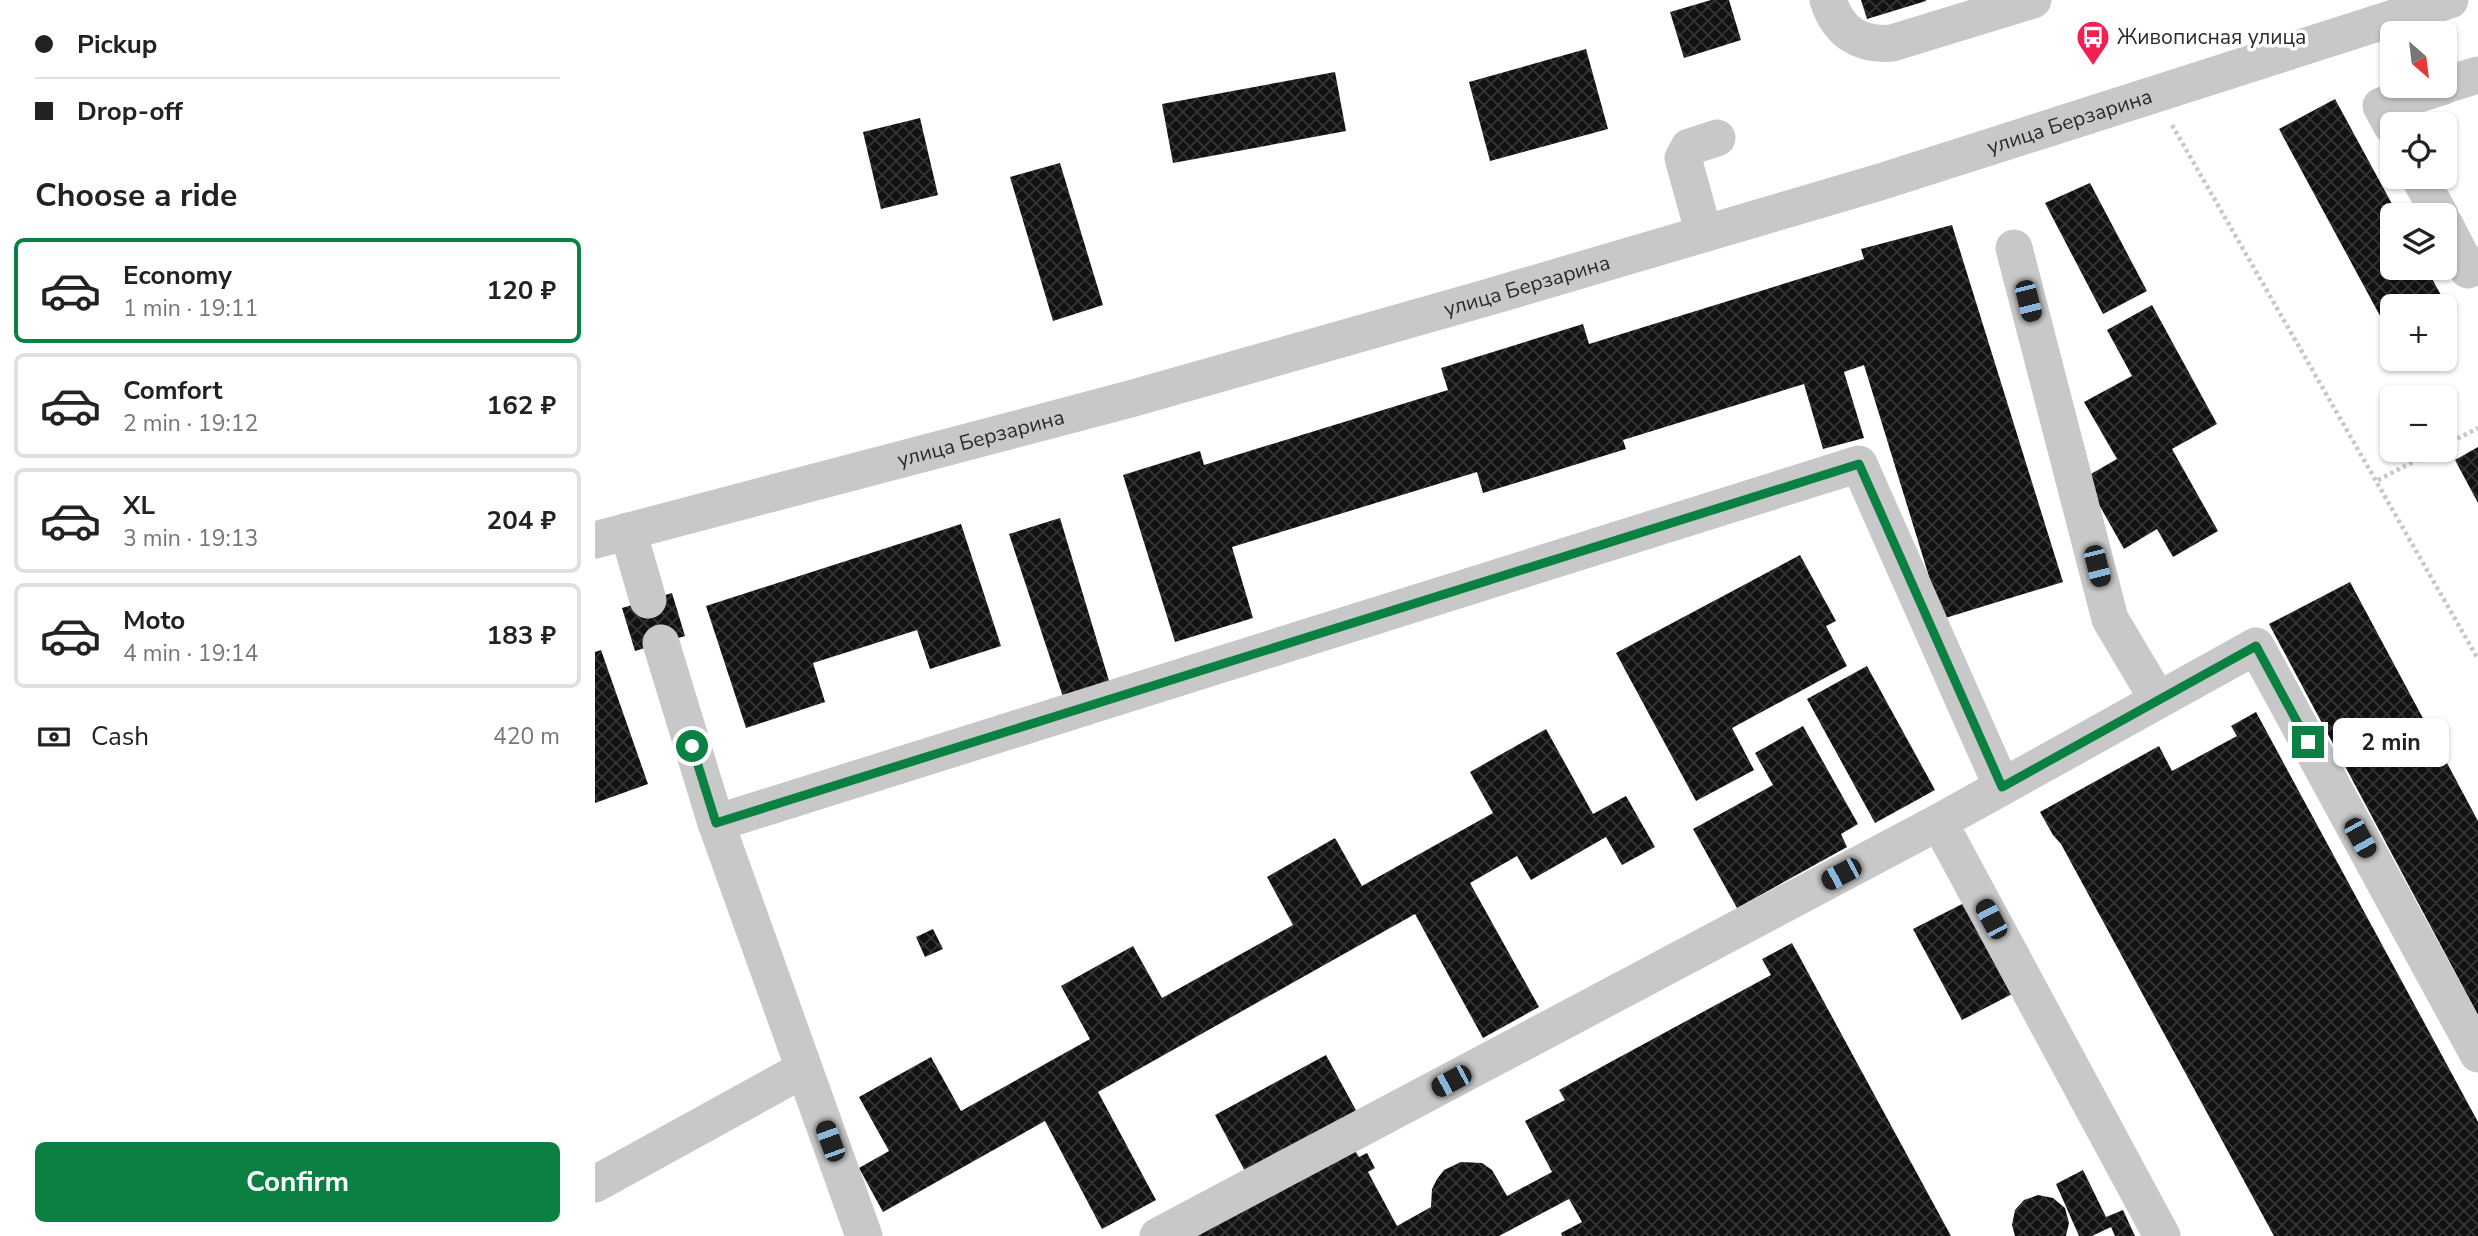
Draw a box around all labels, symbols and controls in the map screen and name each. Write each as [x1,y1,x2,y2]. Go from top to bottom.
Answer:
bus stop icon: Живописная улица [2074,18,2112,67]
north arrow [2380,21,2457,98]
map controls [2380,21,2457,462]
place label: Живописная улица [2117,23,2306,51]
text: Pickup [77,27,157,62]
street label: улица Берзарина [1983,82,2156,161]
text: Drop-off [77,94,183,129]
button: locate [2380,112,2457,189]
text: Choose a ride [35,174,237,217]
button: layers [2380,203,2457,280]
street label: улица Берзарина [1441,248,1613,323]
text: Economy [123,258,232,293]
icon: car [39,259,102,322]
text: 120 ₽ [487,273,556,308]
car [2013,278,2044,324]
text: 1 min · 19:11 [123,293,258,324]
button: + [2380,294,2457,371]
text: Comfort [123,373,223,408]
icon: car [39,374,102,437]
button: − [2380,385,2457,462]
text: 162 ₽ [487,388,556,423]
street label: улица Берзарина [894,403,1067,474]
text: 2 min · 19:12 [123,408,258,439]
text: XL [123,488,155,523]
icon: car [39,489,102,552]
text: 204 ₽ [487,503,556,538]
text: 3 min · 19:13 [123,523,258,554]
car [2082,543,2113,589]
text: Moto [123,603,185,638]
icon: car [39,604,102,667]
text: 183 ₽ [487,618,556,653]
text: 4 min · 19:14 [123,638,258,669]
icon: cash [35,718,73,756]
callout: 2 min [2333,718,2448,766]
text: Cash [91,719,149,754]
text: 420 m [493,721,560,752]
route end [2292,726,2324,758]
text: 2 min [2361,727,2421,758]
route start [676,730,708,762]
car [2341,815,2380,861]
car [1818,855,1865,893]
car [1972,896,2011,942]
car [1428,1062,1475,1100]
car [813,1118,848,1164]
button: Confirm [35,1142,560,1222]

